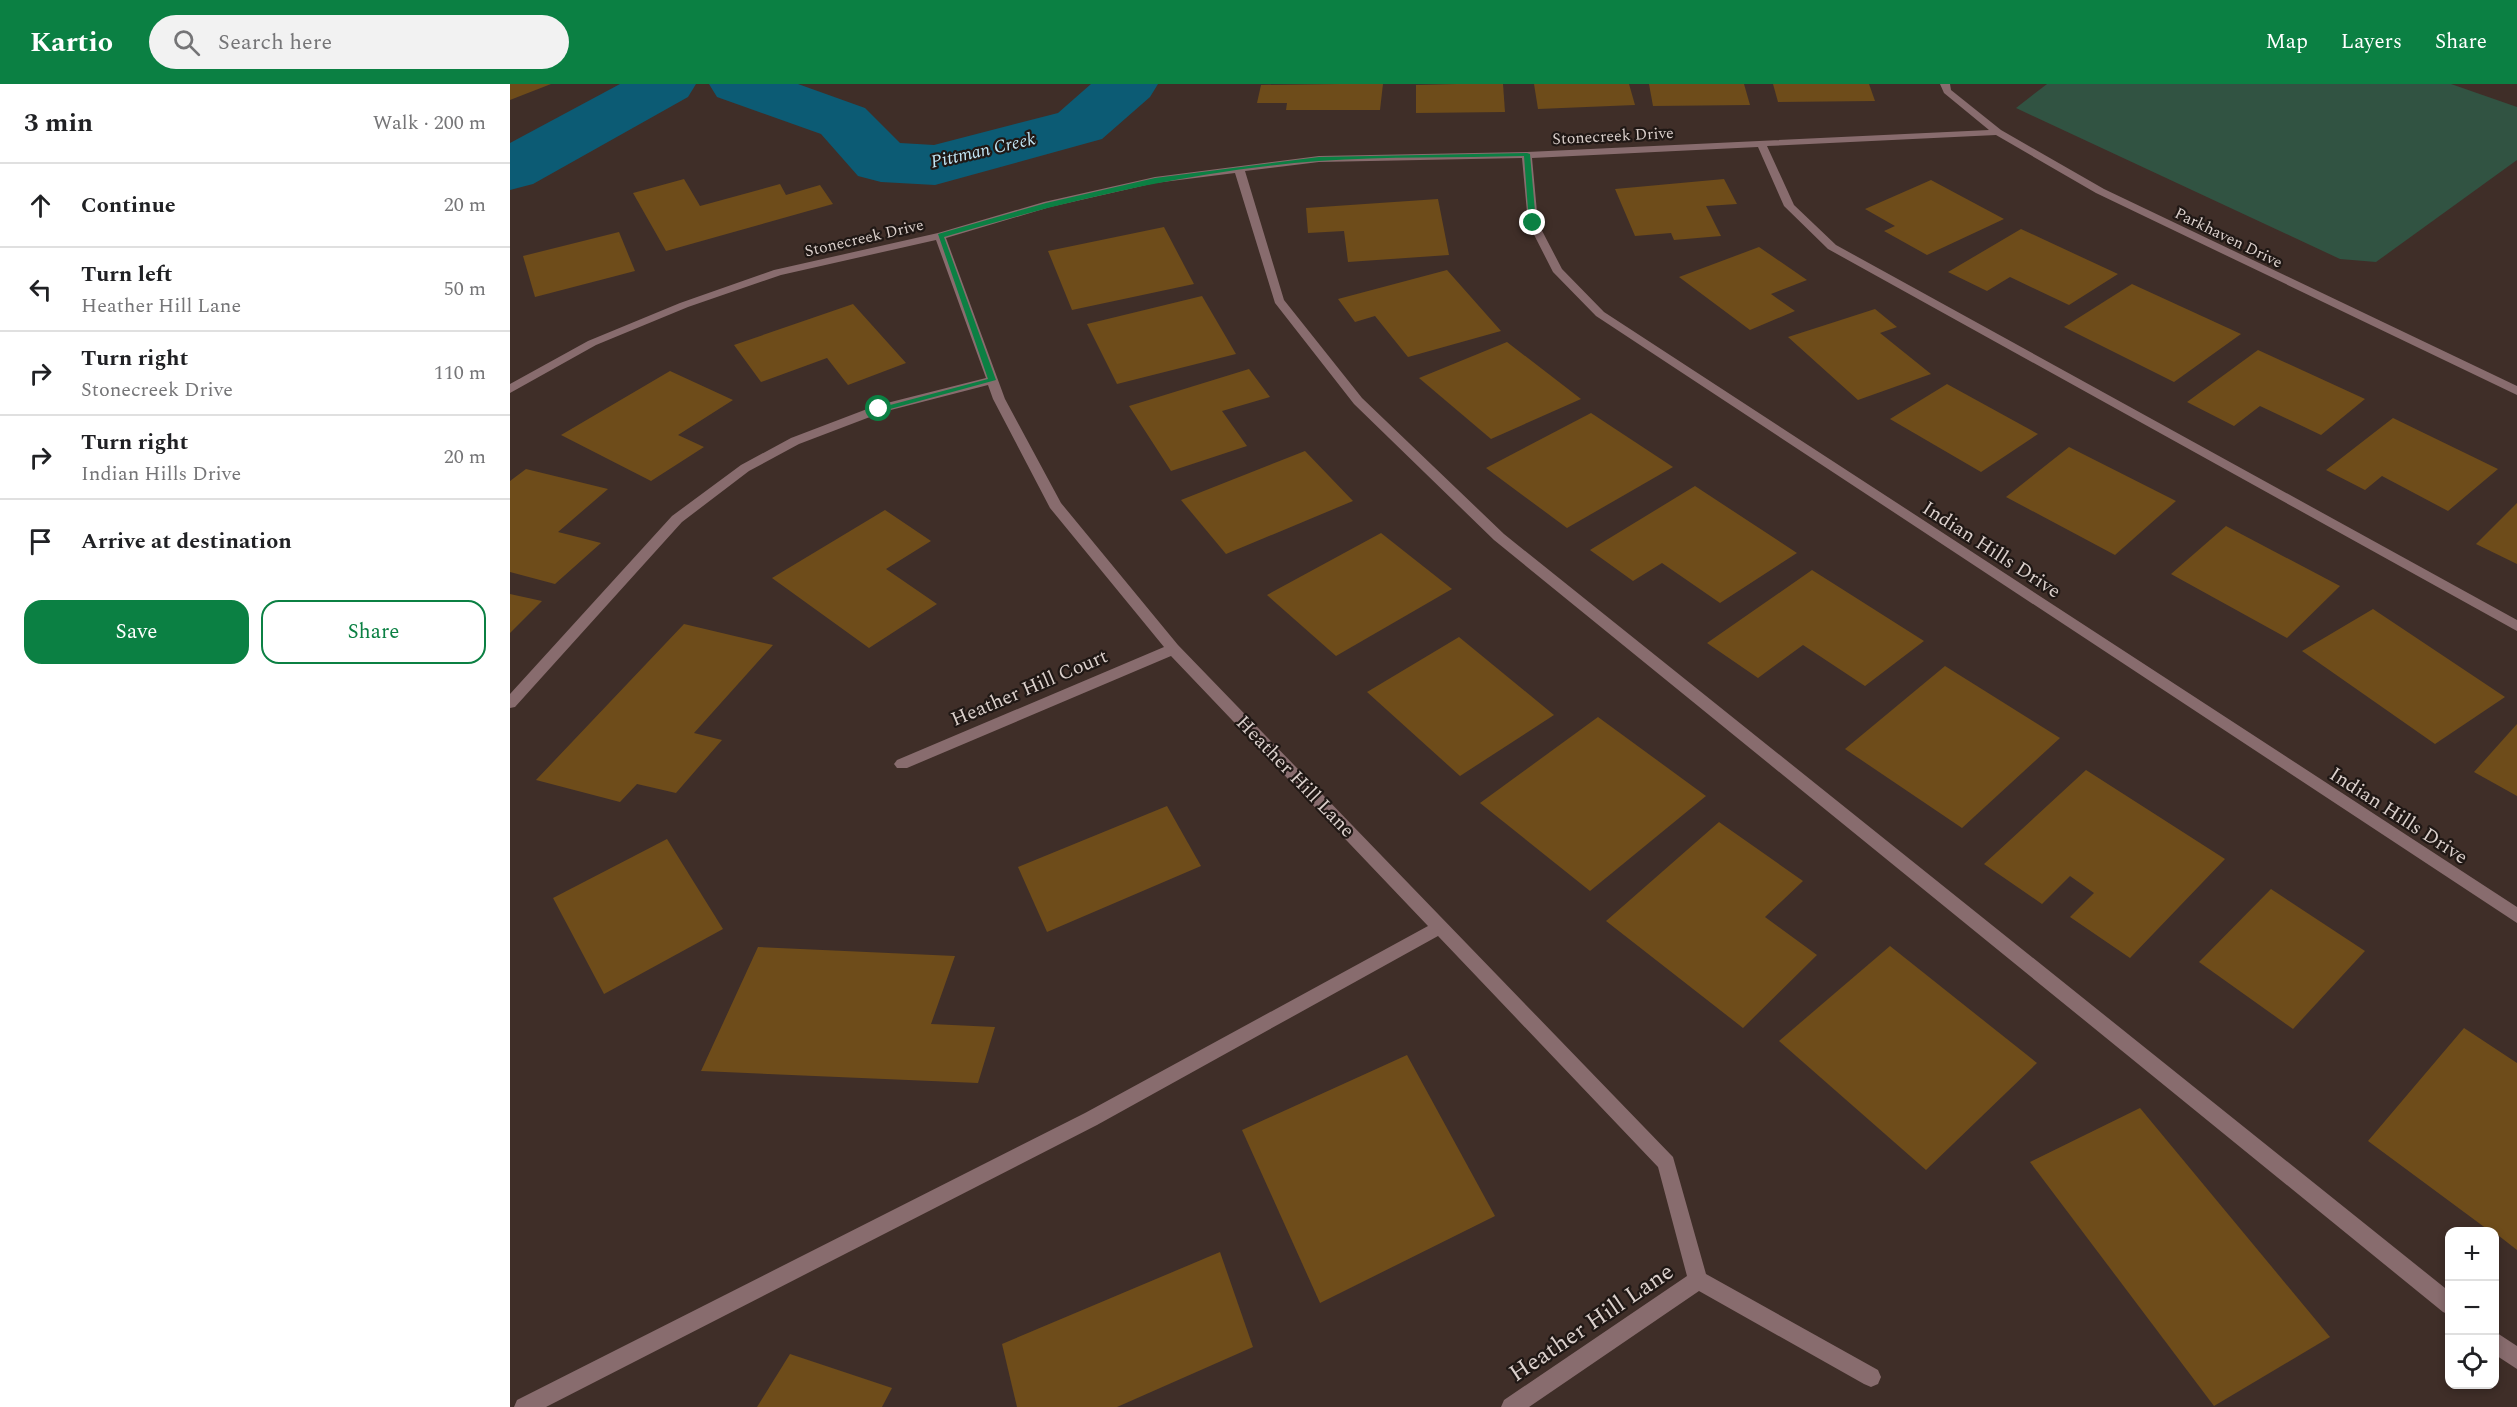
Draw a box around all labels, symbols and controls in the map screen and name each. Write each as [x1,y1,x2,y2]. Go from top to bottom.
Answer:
search box [149,15,569,69]
text: Kartio [30,21,113,64]
icon: search [170,26,203,59]
text: Search here [218,26,332,59]
text: Map [2266,26,2308,58]
text: Layers [2341,26,2402,58]
text: Share [2435,26,2487,58]
text: 3 min [24,103,93,143]
text: Walk · 200 m [373,108,486,138]
street label: Stonecreek Drive [1552,121,1674,151]
water label: Pittman Creek [928,125,1039,176]
icon: ahead [24,189,57,222]
text: Continue [81,189,176,222]
text: 20 m [444,190,486,220]
street label: Parkhaven Drive [2170,201,2287,275]
route end [1519,209,1545,235]
street label: Stonecreek Drive [802,213,926,263]
text: Turn left [81,258,173,291]
icon: left [24,273,57,306]
text: 50 m [444,274,486,304]
text: Heather Hill Lane [81,291,241,321]
text: Turn right [81,342,188,375]
icon: right [24,357,57,390]
text: 110 m [434,358,486,388]
text: Stonecreek Drive [81,375,233,405]
route start [865,395,891,421]
text: Turn right [81,426,188,459]
icon: right [24,441,57,474]
text: 20 m [444,442,486,472]
text: Indian Hills Drive [81,459,241,489]
street label: Indian Hills Drive [1916,494,2067,606]
icon: arrive [24,525,57,558]
text: Arrive at destination [81,525,292,558]
button: Save [24,600,249,664]
button: Share [261,600,486,664]
street label: Heather Hill Court [946,641,1113,735]
street label: Heather Hill Lane [1229,709,1362,845]
street label: Indian Hills Drive [2323,760,2474,872]
map controls [2445,1227,2499,1389]
button: + [2445,1227,2499,1281]
street label: Heather Hill Lane [1502,1254,1681,1391]
button: − [2445,1281,2499,1335]
button: locate [2445,1335,2499,1389]

